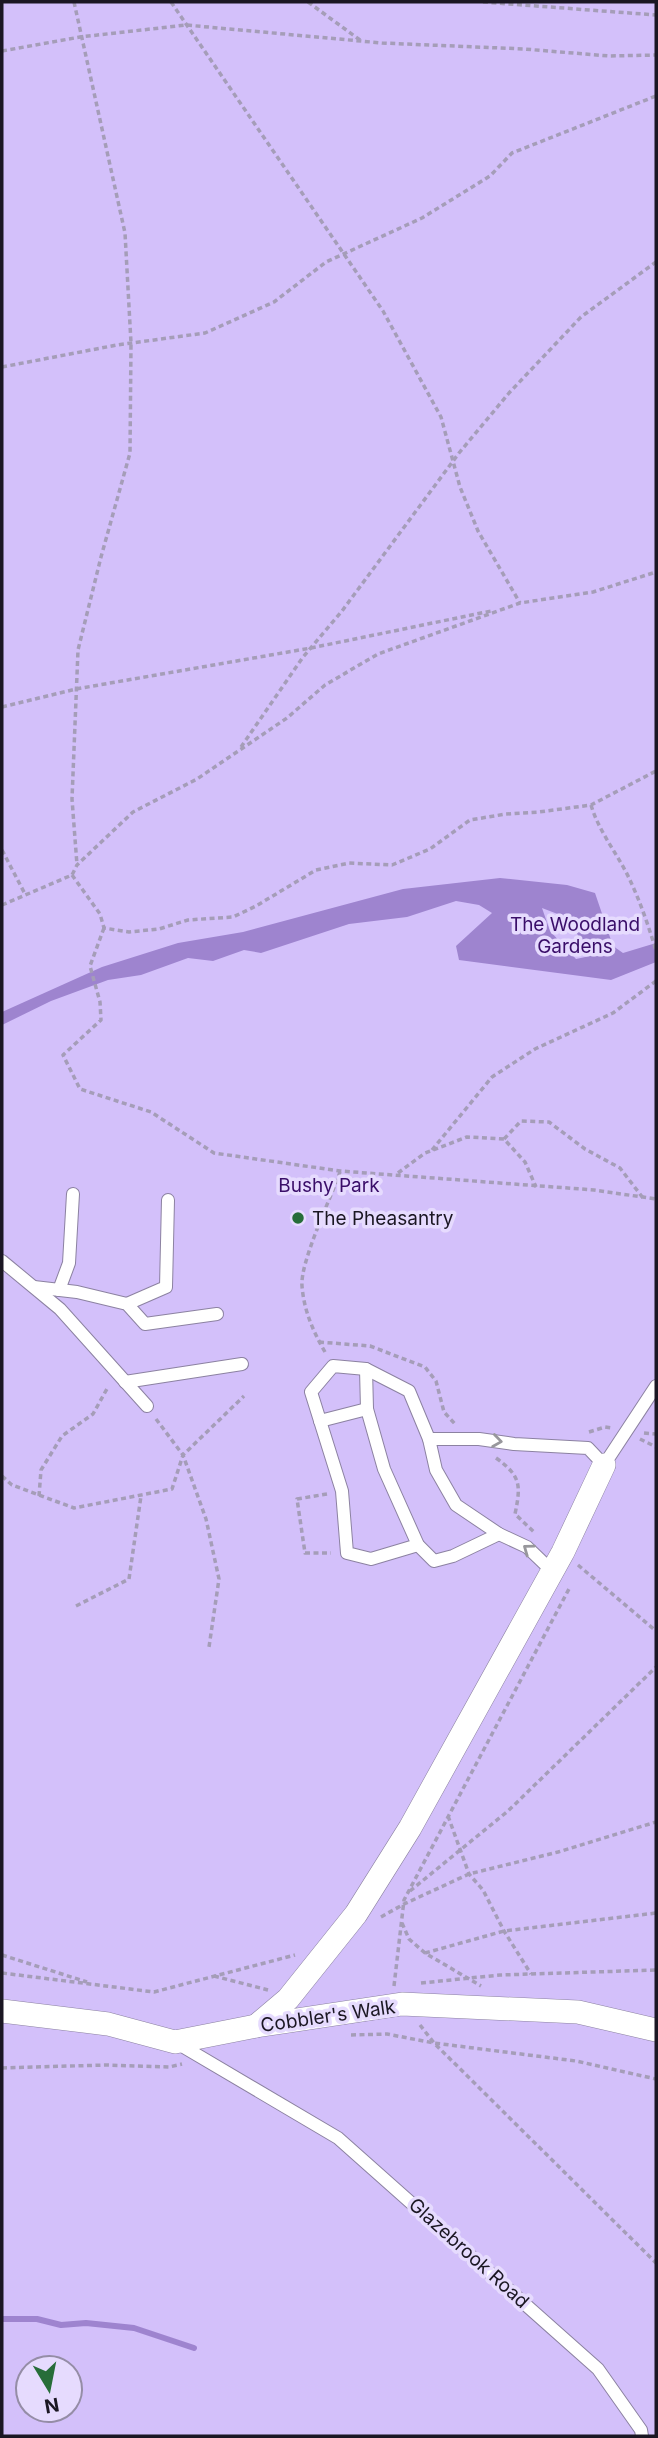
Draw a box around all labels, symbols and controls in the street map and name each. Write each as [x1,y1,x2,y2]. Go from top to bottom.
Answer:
park label: The Woodland Gardens [510,913,640,958]
park label: Bushy Park [278,1174,380,1197]
place label: The Pheasantry [312,1207,454,1230]
marker: The Pheasantry [290,1210,306,1226]
one-way arrow [491,1433,503,1448]
one-way arrow [523,1545,535,1558]
street label: Cobbler's Walk [259,1995,397,2037]
street label: Glazebrook Road [404,2193,534,2313]
north arrow [14,2354,84,2424]
text: N [43,2393,61,2418]

